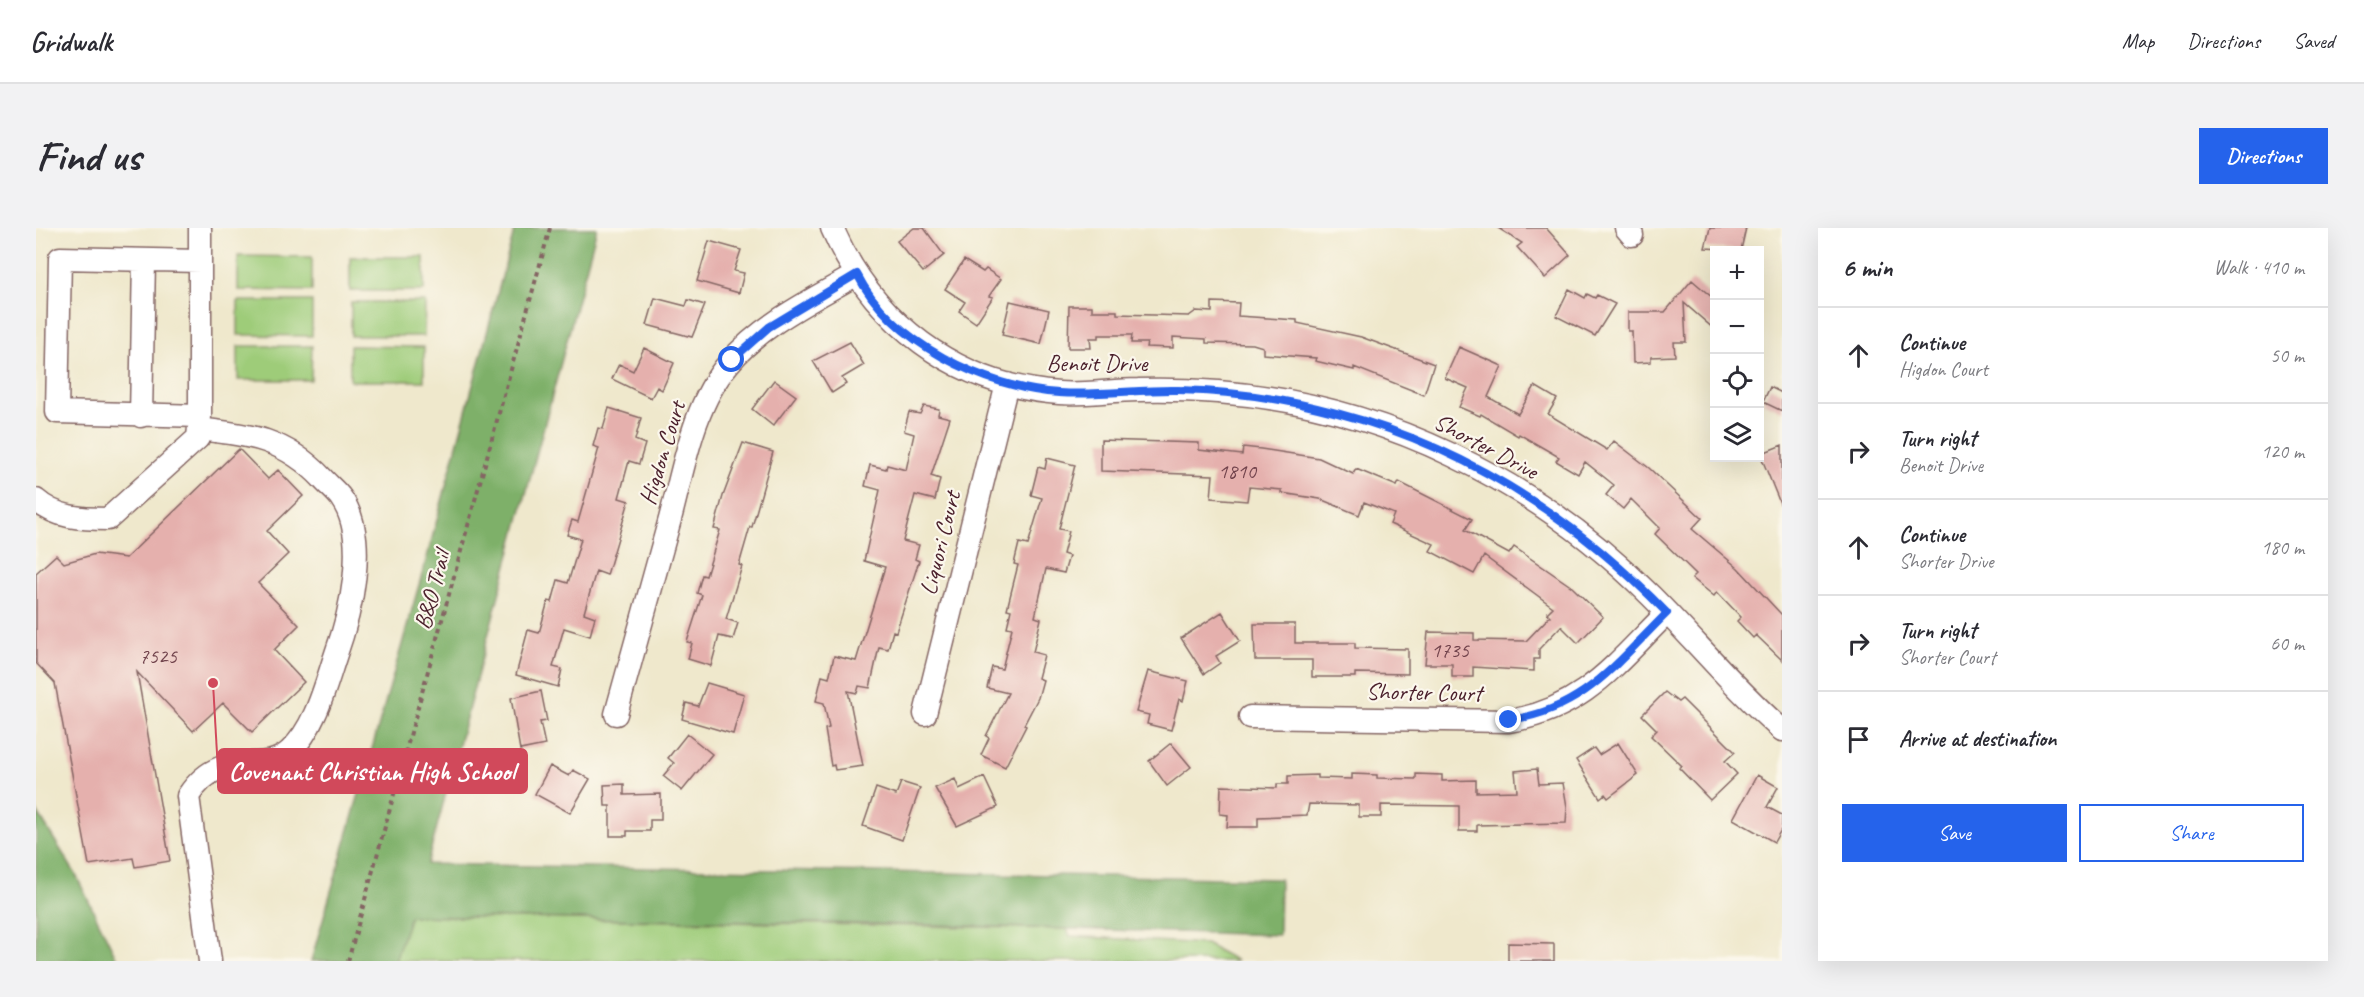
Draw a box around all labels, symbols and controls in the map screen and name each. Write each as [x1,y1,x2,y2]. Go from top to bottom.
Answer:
text: Gridwalk [30,24,112,59]
text: Map [2122,28,2154,54]
text: Directions [2187,28,2260,54]
text: Saved [2293,28,2334,54]
button: Directions [2199,128,2328,184]
text: Find us [36,130,141,183]
map controls [1710,246,1764,462]
button: + [1710,246,1764,300]
text: 6 min [1842,251,1892,284]
text: Walk · 410 m [2214,255,2304,280]
button: − [1710,300,1764,354]
text: Continue [1899,329,1965,357]
icon: ahead [1842,339,1875,372]
text: 50 m [2270,343,2304,368]
route start [718,346,744,372]
street label: Benoit Drive [1047,348,1150,378]
button: locate [1710,354,1764,408]
text: Higdon Court [1899,357,1988,382]
street label: Higdon Court [632,396,693,508]
street label: Shorter Drive [1429,406,1545,487]
button: layers [1710,408,1764,462]
text: Turn right [1899,425,1976,453]
icon: right [1842,435,1875,468]
text: 120 m [2261,439,2304,464]
text: Benoit Drive [1899,453,1983,478]
house number: 1810 [1218,458,1257,484]
street label: Liquori Court [913,486,968,598]
text: Continue [1899,521,1965,549]
icon: ahead [1842,531,1875,564]
text: 180 m [2261,535,2304,560]
street label: B&O Trail [407,544,458,633]
text: Shorter Drive [1899,549,1993,574]
text: Turn right [1899,617,1976,645]
icon: right [1842,627,1875,660]
text: 60 m [2270,631,2304,656]
house number: 1735 [1431,637,1470,663]
house number: 7525 [139,643,178,669]
text: Shorter Court [1899,645,1996,670]
street label: Shorter Court [1366,676,1485,708]
route end [1495,706,1521,732]
icon: arrive [1842,723,1875,756]
text: Arrive at destination [1899,725,2056,753]
callout: Covenant Christian High School [218,749,527,793]
text: Covenant Christian High School [229,755,520,788]
button: Save [1842,804,2067,862]
button: Share [2079,804,2304,862]

